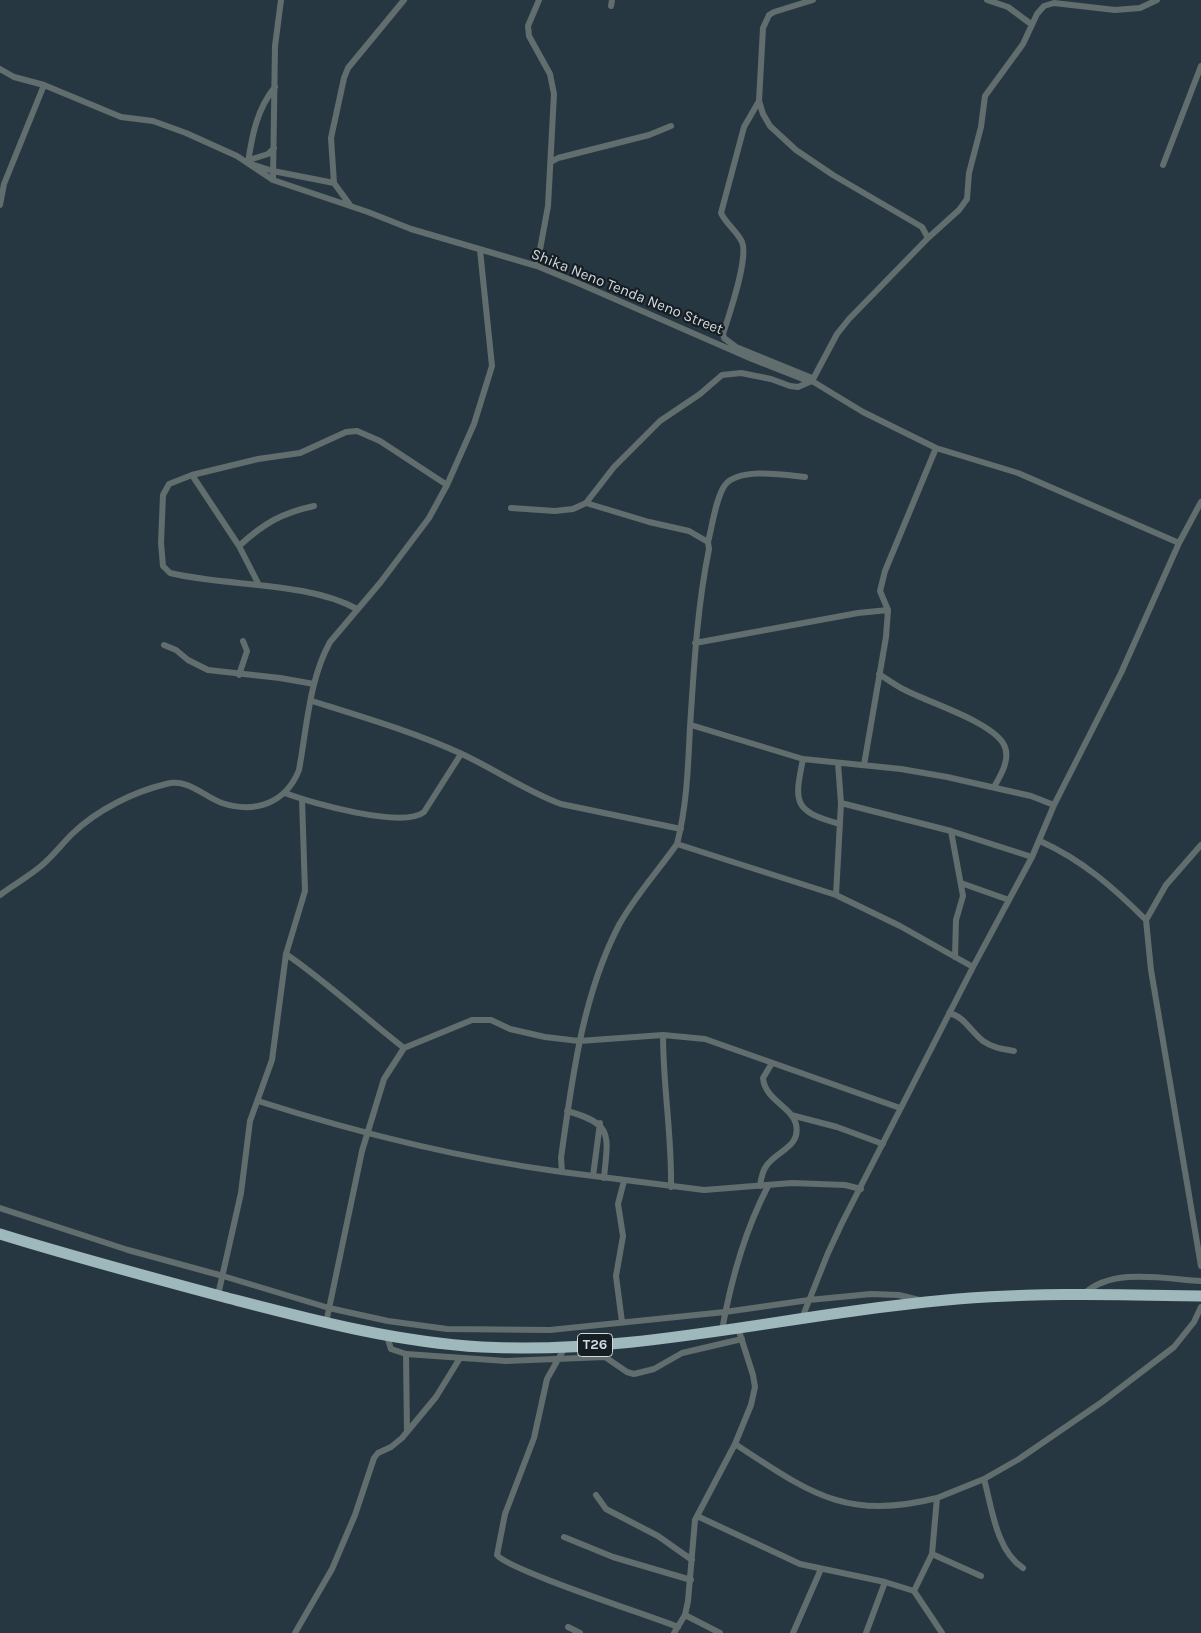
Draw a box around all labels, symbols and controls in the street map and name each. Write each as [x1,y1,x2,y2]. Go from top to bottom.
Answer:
street label: Shika Neno Tenda Neno Street [528,245,726,339]
road number: T26 [578,1334,612,1356]

